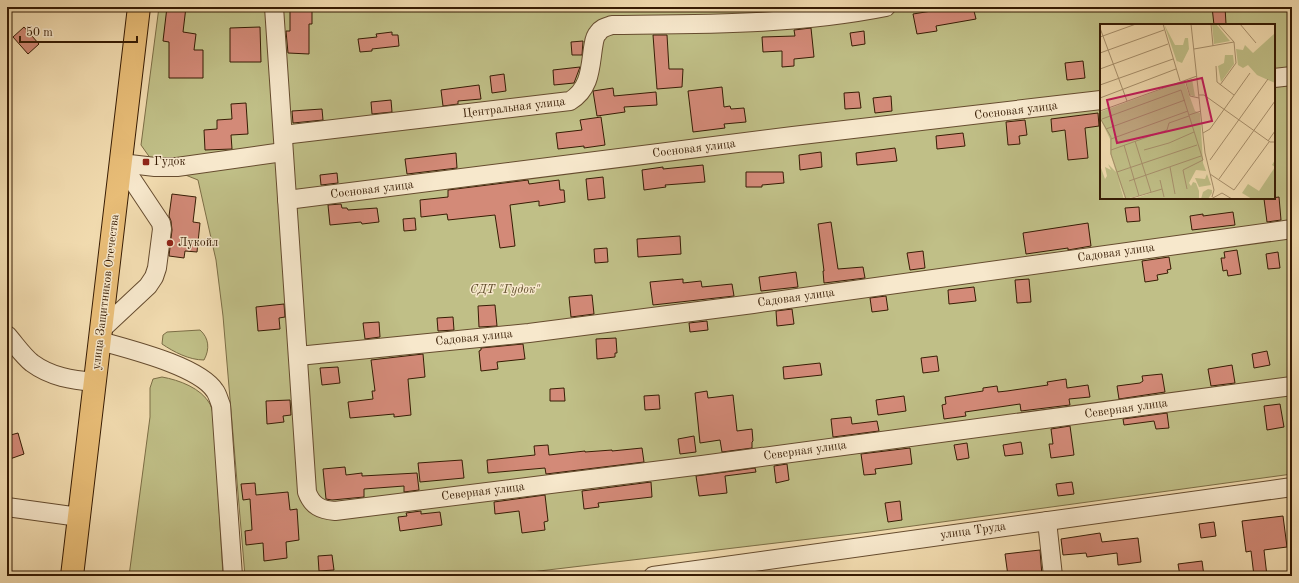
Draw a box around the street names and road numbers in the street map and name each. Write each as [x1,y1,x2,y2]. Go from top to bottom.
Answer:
street label: Центральная улица [462,96,566,120]
street label: Сосновая улица [974,100,1058,122]
street label: Сосновая улица [652,138,736,160]
street label: Сосновая улица [330,179,414,201]
street label: улица Защитников Отечества [91,214,122,370]
street label: Садовая улица [1077,242,1155,264]
street label: Садовая улица [757,287,835,309]
street label: Садовая улица [435,328,513,348]
street label: Северная улица [1084,397,1168,421]
street label: Северная улица [763,439,847,463]
street label: Северная улица [441,481,525,503]
street label: улица Труда [939,520,1007,542]

